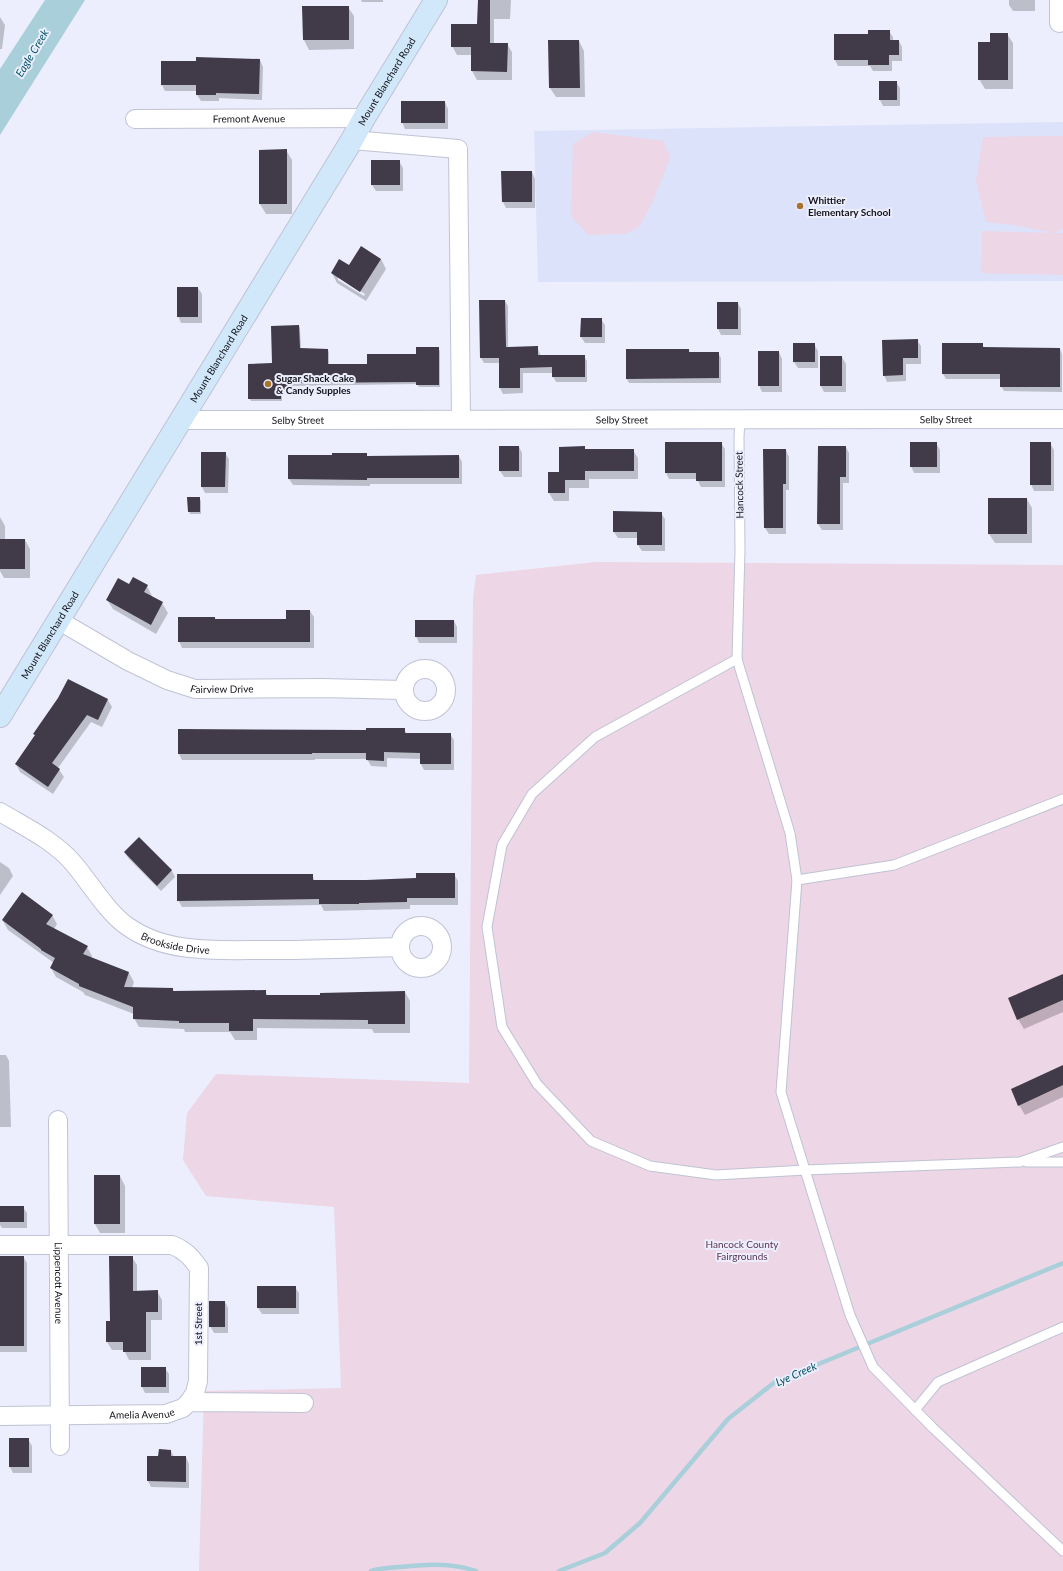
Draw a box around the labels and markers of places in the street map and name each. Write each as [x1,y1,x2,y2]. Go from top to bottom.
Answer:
place label: Whittier Elementary School [808,194,891,218]
marker: Whittier Elementary School [795,201,805,211]
place label: Sugar Shack Cake & Candy Supples [276,372,355,396]
marker: Sugar Shack Cake & Candy Supples [263,379,273,389]

